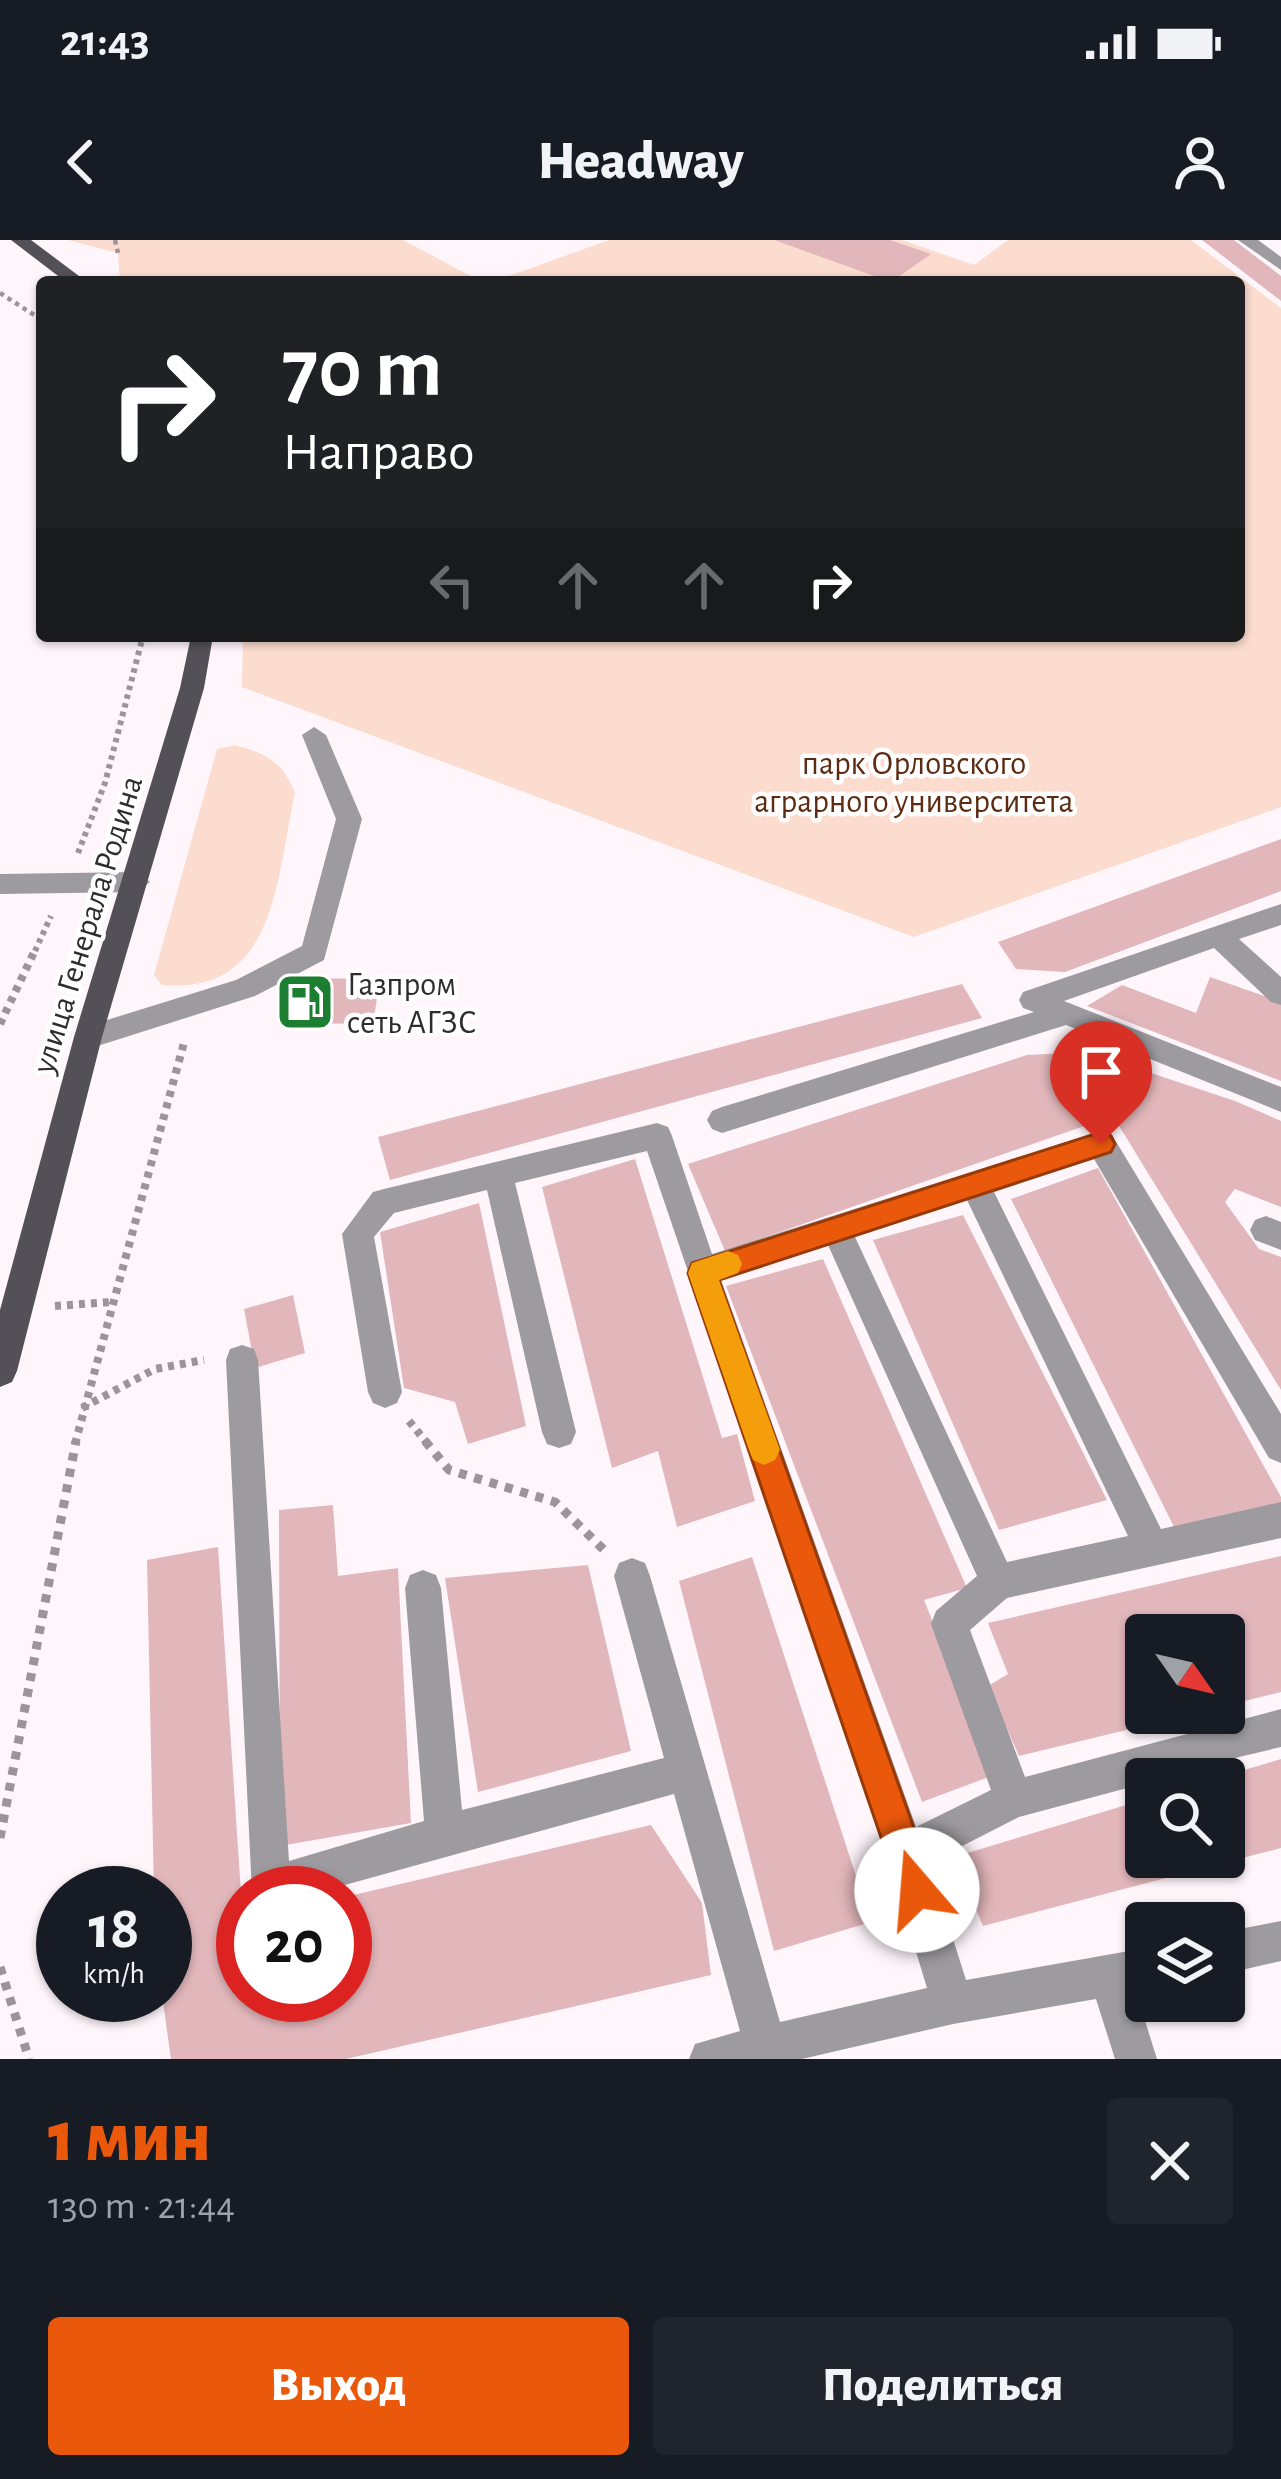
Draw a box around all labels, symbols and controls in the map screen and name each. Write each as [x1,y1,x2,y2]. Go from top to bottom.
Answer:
text: 21:43 [60,19,150,64]
icon: back [48,129,114,195]
icon: person [1167,129,1233,195]
text: Headway [537,135,744,189]
icon: right [84,324,240,480]
text: 70 m [282,328,443,412]
text: Направо [282,426,474,480]
icon: left [419,552,485,618]
icon: ahead [545,552,611,618]
icon: ahead [671,552,737,618]
icon: right [797,552,863,618]
park label: парк Орловского аграрного университета [754,748,1074,819]
street label: улица Генерала Родина [27,772,149,1078]
place label: Газпром сеть АГЗС [347,969,477,1040]
fuel station icon: Газпром сеть АГЗС [274,971,336,1033]
pin [1050,1021,1152,1144]
icon: arrive [1068,1039,1134,1105]
north arrow [1125,1614,1245,1734]
map controls [1125,1614,1245,2022]
button: search [1125,1758,1245,1878]
position arrow [854,1827,980,1953]
speed limit sign: 20 [216,1866,372,2022]
text: 18 [88,1899,140,1959]
button: layers [1125,1902,1245,2022]
text: km/h [83,1959,145,1989]
button: close [1107,2098,1233,2224]
text: 1 мин [48,2102,211,2174]
text: 130 m · 21:44 [48,2187,235,2226]
button: Выход [48,2317,629,2455]
button: Поделиться [653,2317,1233,2455]

